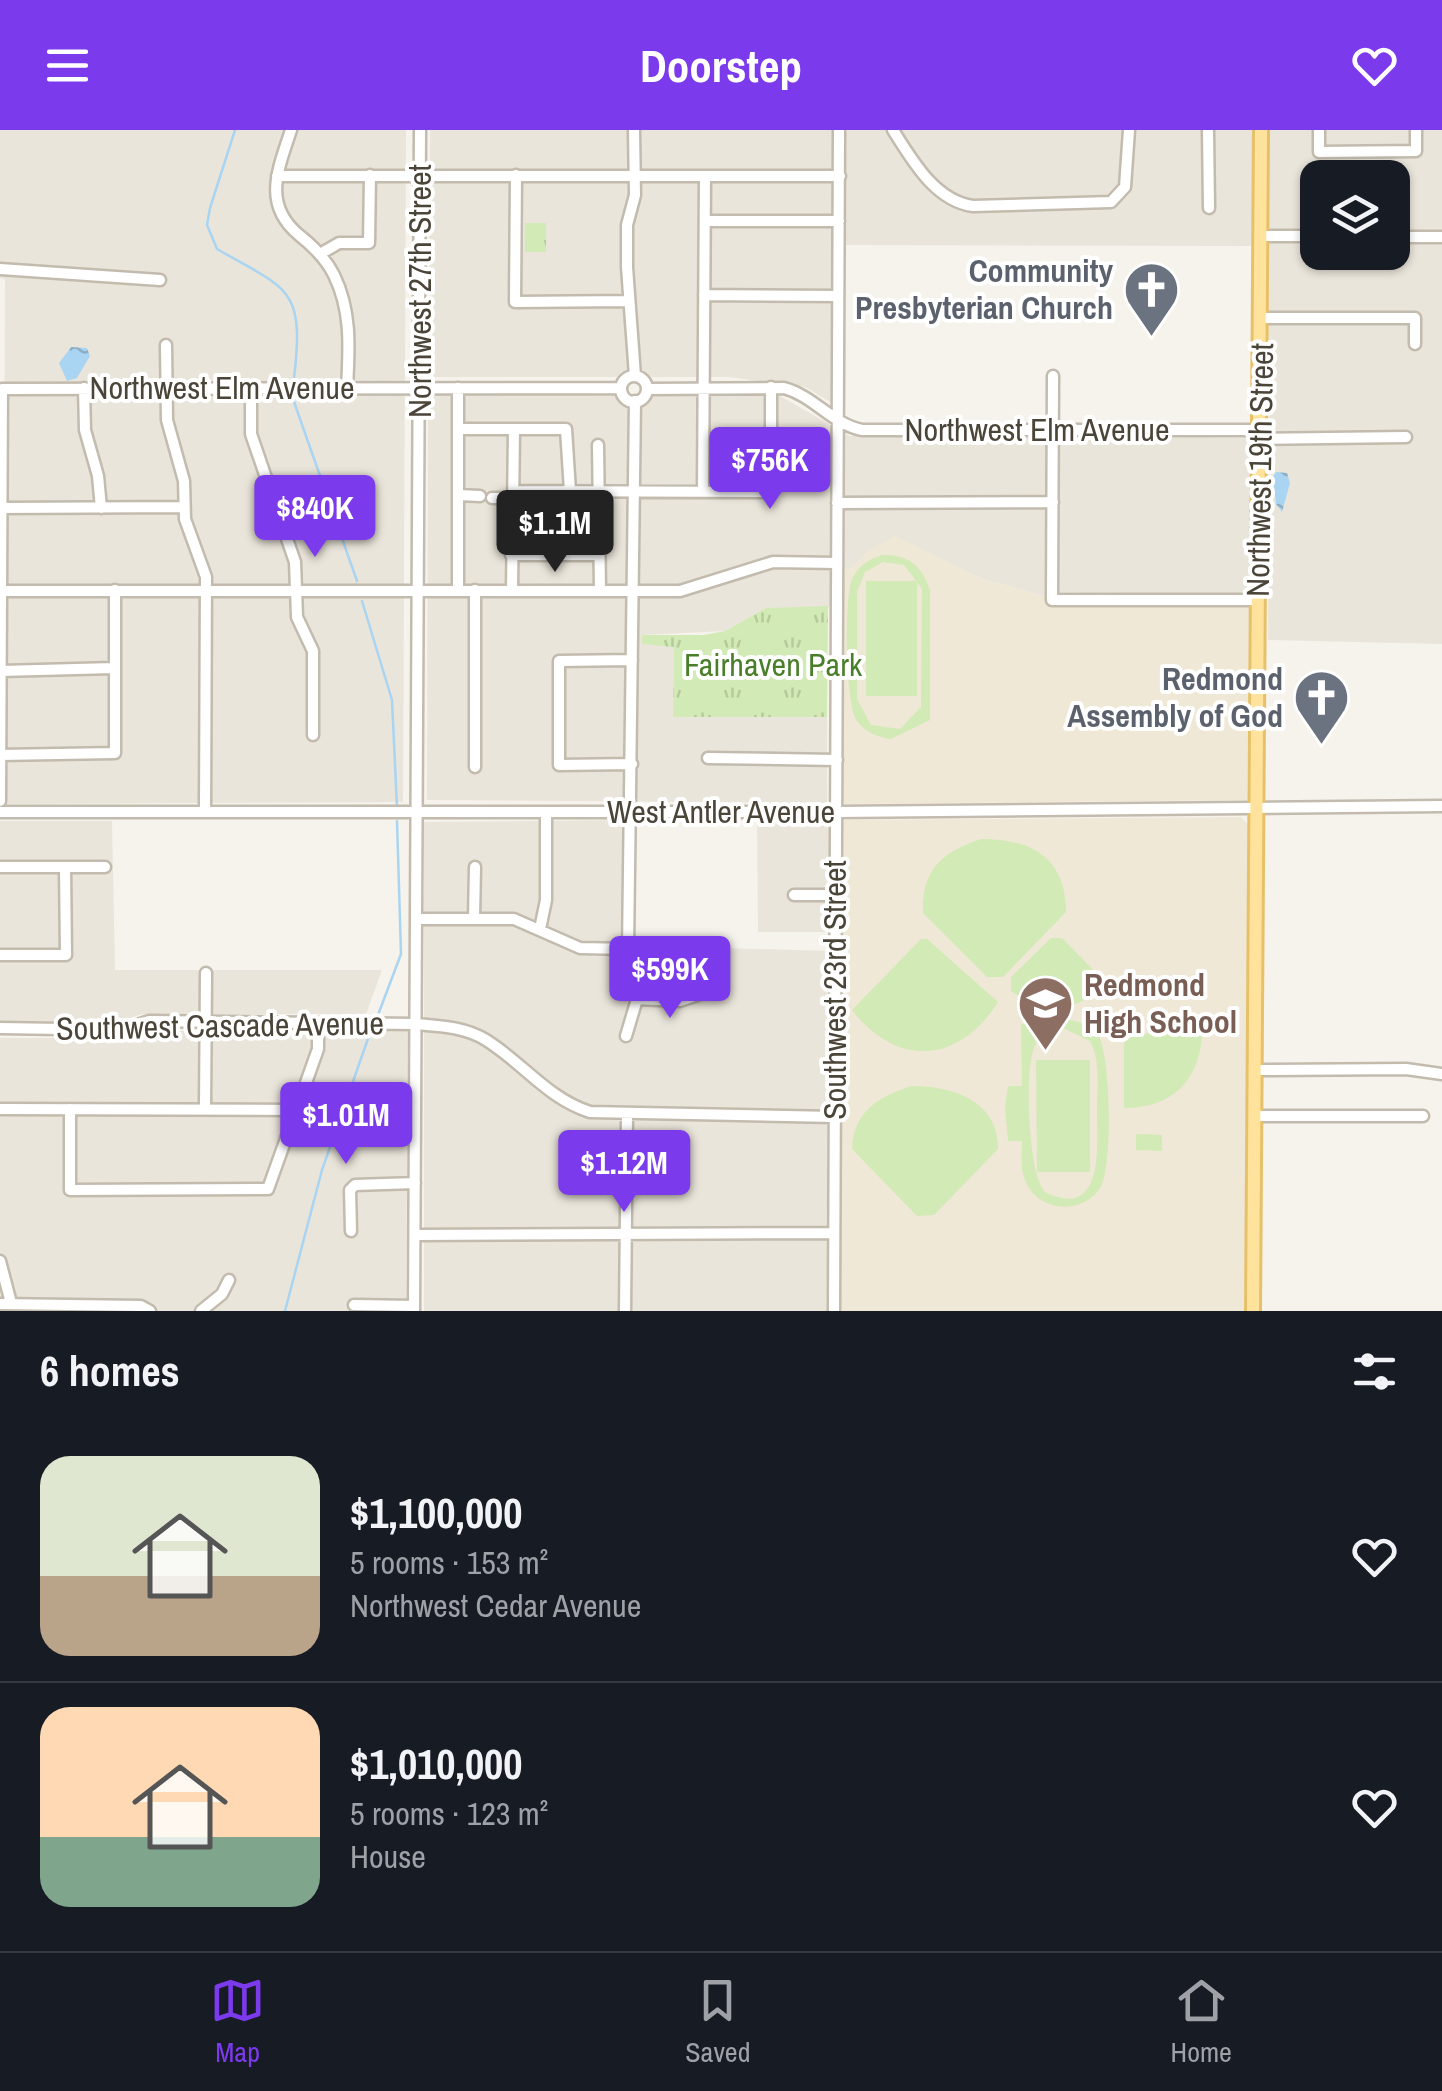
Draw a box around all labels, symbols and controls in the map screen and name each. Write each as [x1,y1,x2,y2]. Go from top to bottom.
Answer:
text: Doorstep [640,35,802,96]
icon: menu [40,38,95,93]
icon: heart [1347,38,1402,93]
map controls [1300,160,1410,270]
button: layers [1300,160,1410,270]
street label: Northwest 27th Street [398,164,441,418]
place label: Community Presbyterian Church [855,249,1113,329]
church icon: Community Presbyterian Church [1122,259,1182,338]
street label: Northwest 19th Street [1236,343,1283,597]
street label: Northwest Elm Avenue [90,366,355,409]
street label: Northwest Elm Avenue [905,408,1170,451]
pin: $756K [700,427,840,512]
text: $756K [731,438,809,481]
pin: $840K [245,475,385,560]
text: $840K [276,486,354,529]
pin: $1.1M [485,490,625,575]
text: $1.1M [519,501,591,544]
park label: Fairhaven Park [684,643,863,686]
place label: Redmond Assembly of God [1067,657,1283,737]
church icon: Redmond Assembly of God [1292,667,1352,746]
street label: West Antler Avenue [607,790,835,833]
street label: Southwest 23rd Street [813,860,856,1120]
pin: $599K [600,936,740,1021]
text: $599K [631,947,709,990]
place label: Redmond High School [1084,963,1237,1043]
school or university icon: Redmond High School [1015,973,1075,1052]
street label: Southwest Cascade Avenue [56,1001,384,1050]
pin: $1.01M [265,1082,427,1167]
text: $1.01M [302,1093,390,1136]
pin: $1.12M [543,1130,705,1215]
text: $1.12M [580,1141,668,1184]
text: 6 homes [40,1343,180,1399]
icon: filters [1347,1344,1402,1399]
text: $1,100,000 [350,1485,522,1541]
icon: home [120,1496,240,1616]
icon: heart [1347,1529,1402,1584]
text: 5 rooms · 153 m² [350,1541,548,1584]
text: Northwest Cedar Avenue [350,1584,641,1627]
text: $1,010,000 [350,1736,522,1792]
icon: home [120,1747,240,1867]
icon: heart [1347,1780,1402,1835]
text: 5 rooms · 123 m² [350,1792,548,1835]
text: House [350,1835,426,1878]
tab: Map [210,1973,265,2071]
tab: Saved [685,1973,750,2071]
tab: Home [1171,1973,1232,2071]

